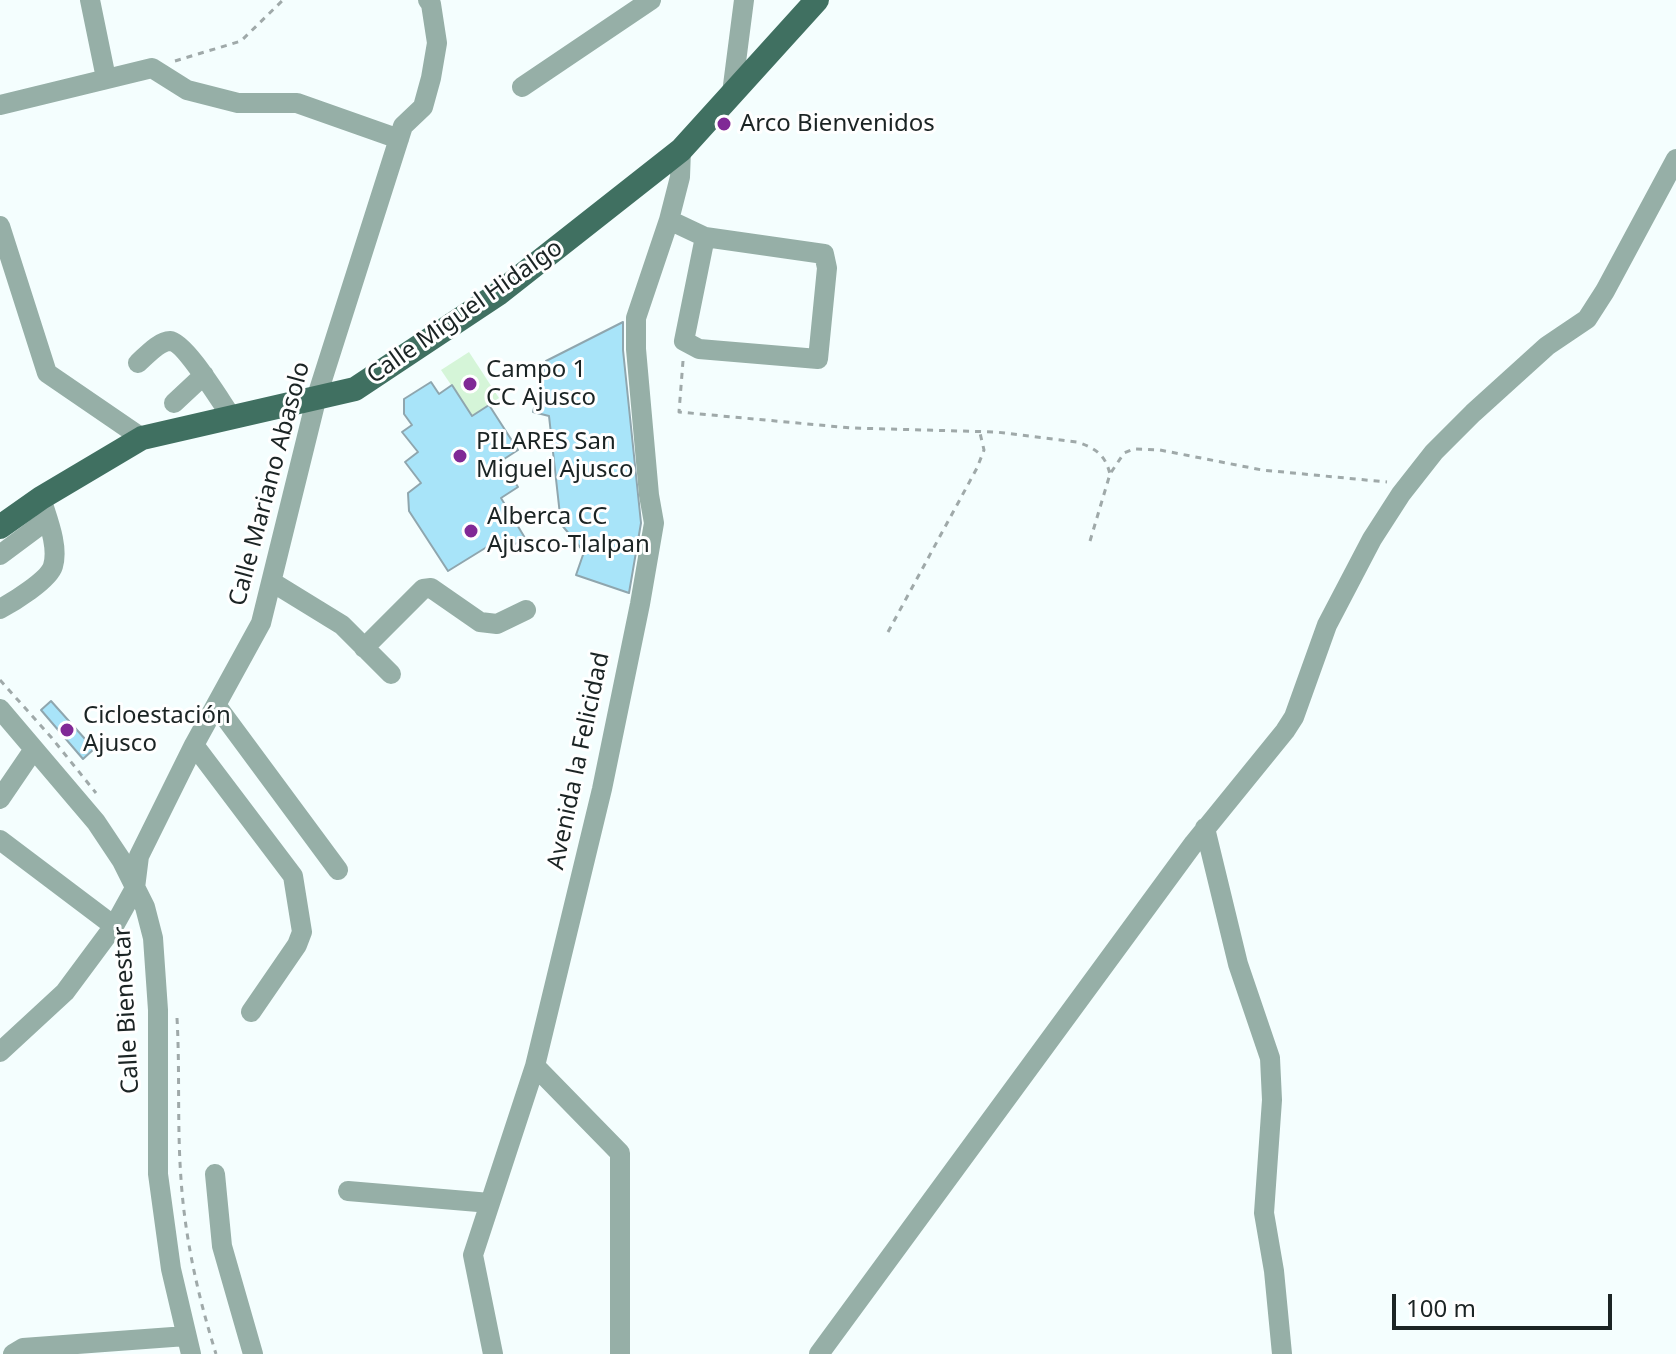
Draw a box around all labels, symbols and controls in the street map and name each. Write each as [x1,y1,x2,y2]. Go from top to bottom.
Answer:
place label: Arco Bienvenidos [740,110,935,138]
marker: Arco Bienvenidos [715,115,733,133]
street label: Calle Miguel Hidalgo [362,234,568,390]
place label: Campo 1 CC Ajusco [486,356,596,412]
street label: Calle Mariano Abasolo [224,359,316,609]
marker: Campo 1 CC Ajusco [461,375,479,393]
place label: PILARES San Miguel Ajusco [476,428,633,484]
marker: PILARES San Miguel Ajusco [451,447,469,465]
place label: Alberca CC Ajusco-Tlalpan [487,503,650,559]
marker: Alberca CC Ajusco-Tlalpan [462,522,480,540]
street label: Avenida la Felicidad [542,650,616,872]
place label: Cicloestación Ajusco [83,702,231,758]
marker: Cicloestación Ajusco [58,721,76,739]
street label: Calle Bienestar [108,925,146,1095]
scale bar [1396,1278,1616,1328]
text: 100 m [1406,1291,1476,1324]

